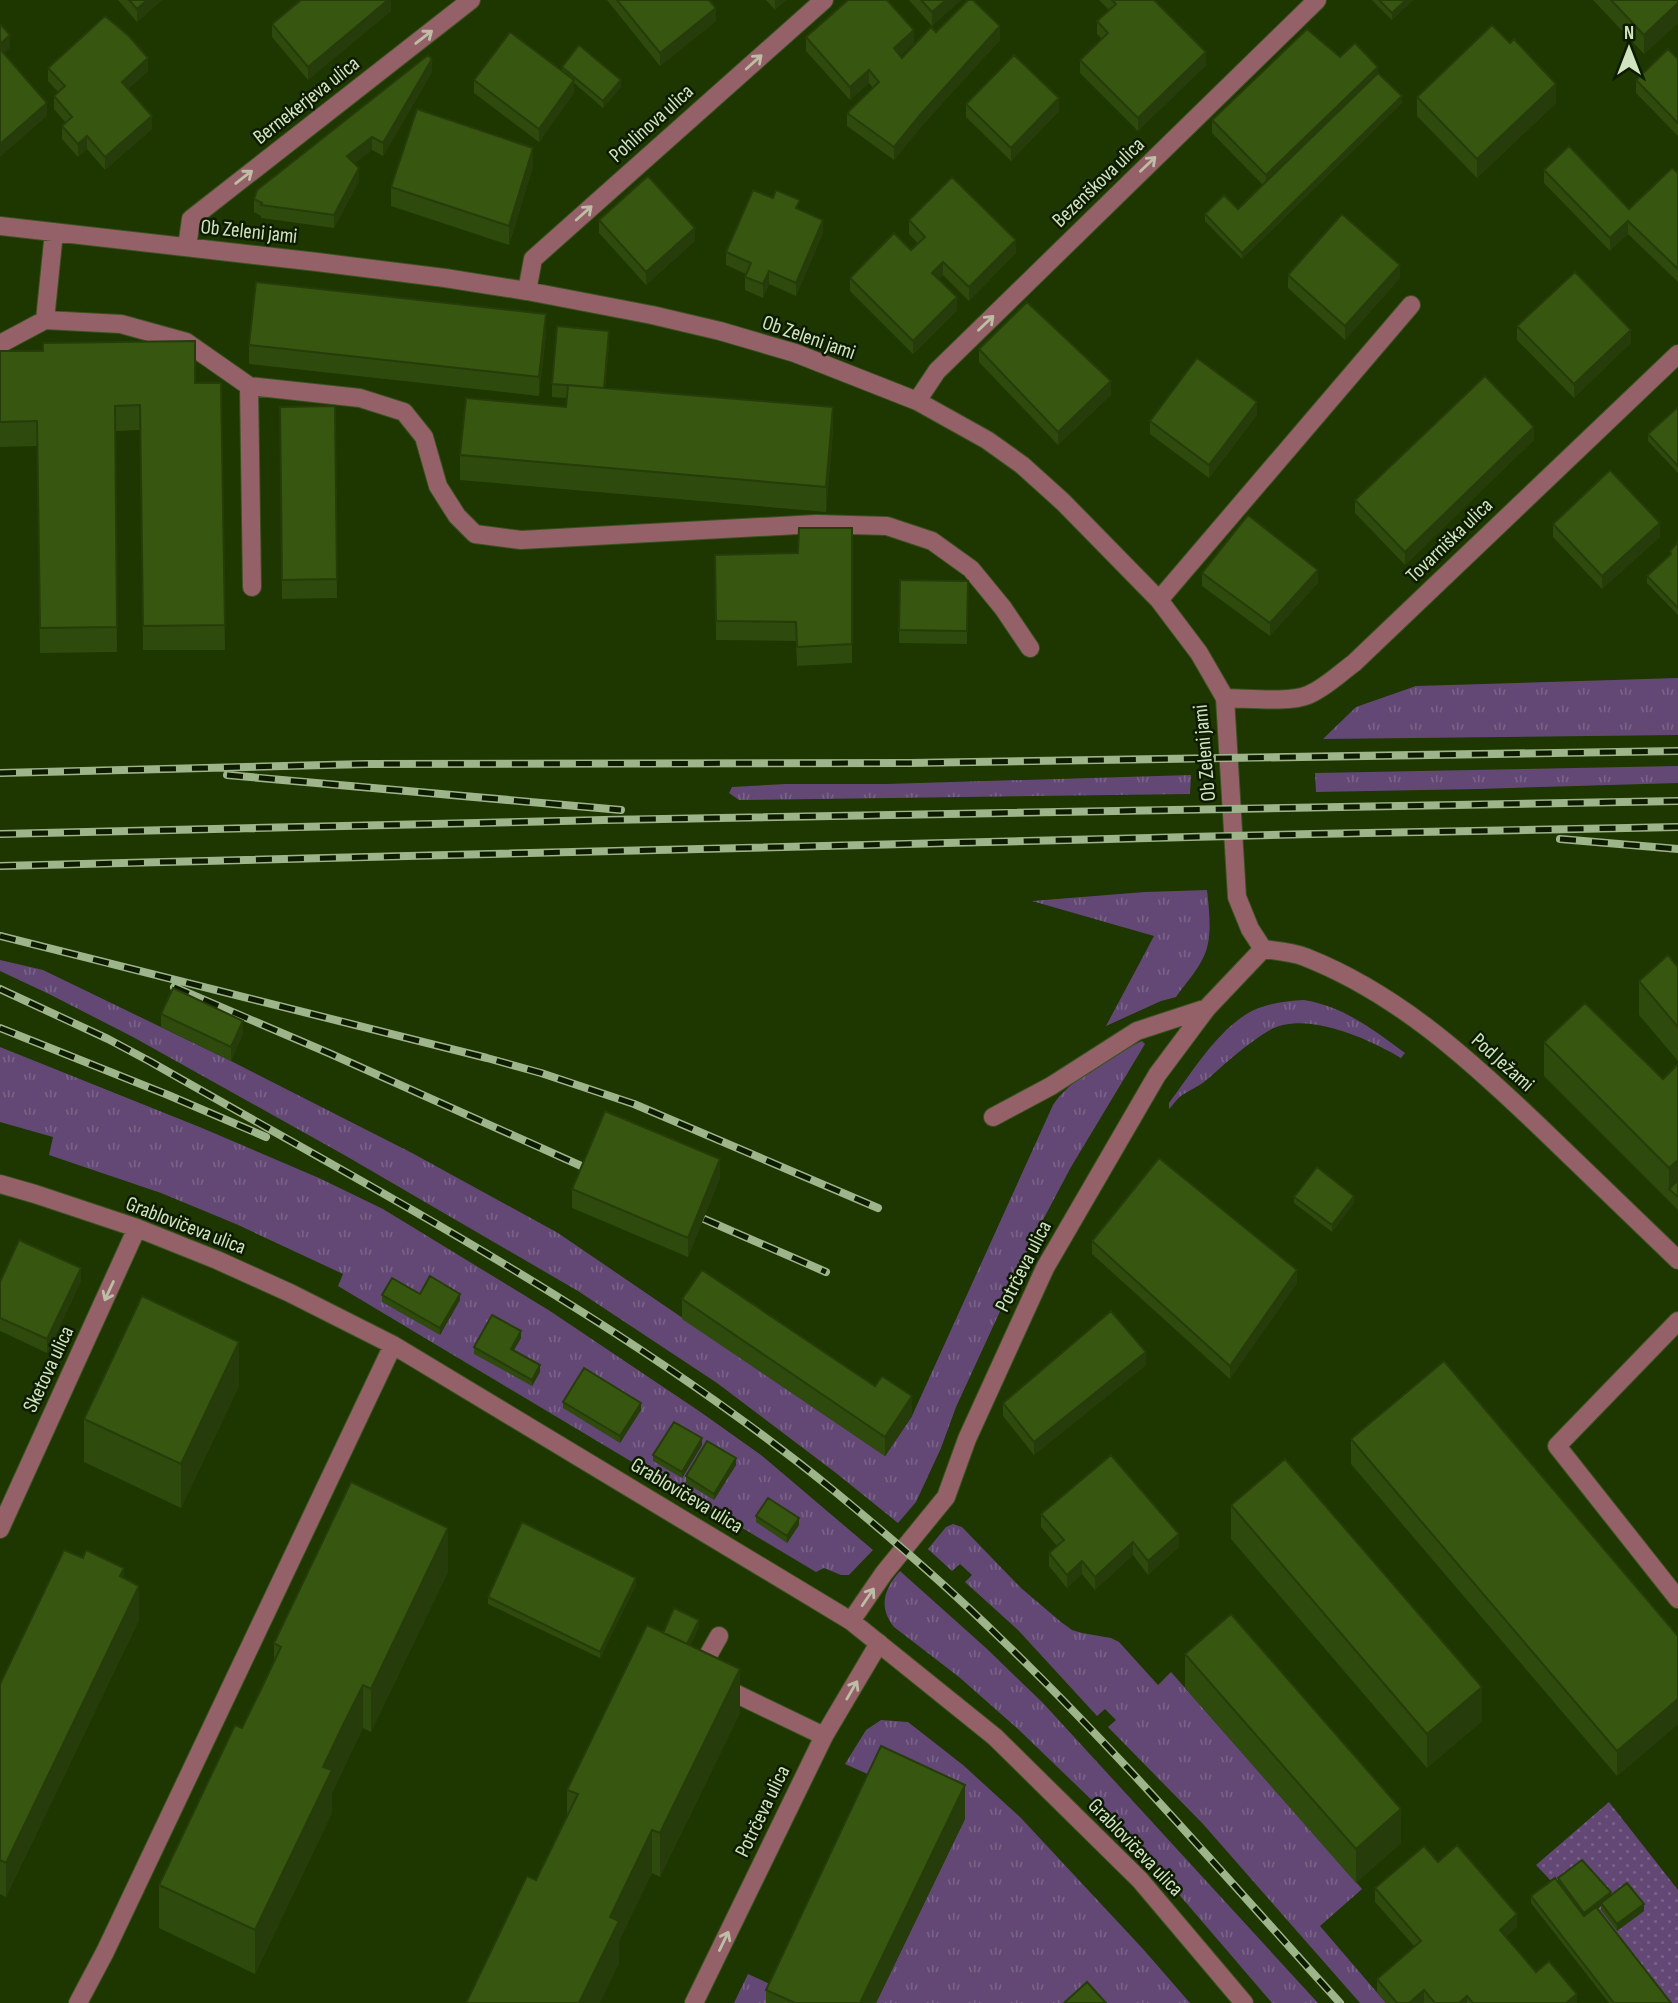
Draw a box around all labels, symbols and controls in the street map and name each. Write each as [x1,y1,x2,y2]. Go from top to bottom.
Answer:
north arrow [1594,14,1664,84]
text: N [1624,22,1634,45]
one-way arrow [414,29,433,44]
street label: Bernekerjeva ulica [248,51,364,150]
one-way arrow [745,54,763,70]
street label: Pohlinova ulica [604,79,699,168]
street label: Bezenškova ulica [1047,132,1150,233]
one-way arrow [1140,156,1157,173]
one-way arrow [235,169,253,184]
one-way arrow [575,205,593,221]
street label: Ob Zeleni jami [199,214,298,249]
street label: Ob Zeleni jami [759,310,859,365]
one-way arrow [977,315,994,332]
street label: Tovarniška ulica [1401,493,1498,588]
street label: Ob Zeleni jami [1188,704,1221,802]
street label: Pod Ježami [1466,1028,1539,1097]
street label: Grablovičeva ulica [122,1191,249,1260]
street label: Potrčeva ulica [990,1217,1057,1316]
one-way arrow [102,1280,115,1301]
street label: Sketova ulica [18,1322,79,1416]
street label: Grablovičeva ulica [626,1452,747,1539]
one-way arrow [861,1588,875,1607]
one-way arrow [845,1680,859,1700]
street label: Potrčeva ulica [730,1761,795,1861]
street label: Grablovičeva ulica [1083,1793,1189,1902]
one-way arrow [718,1931,731,1952]

